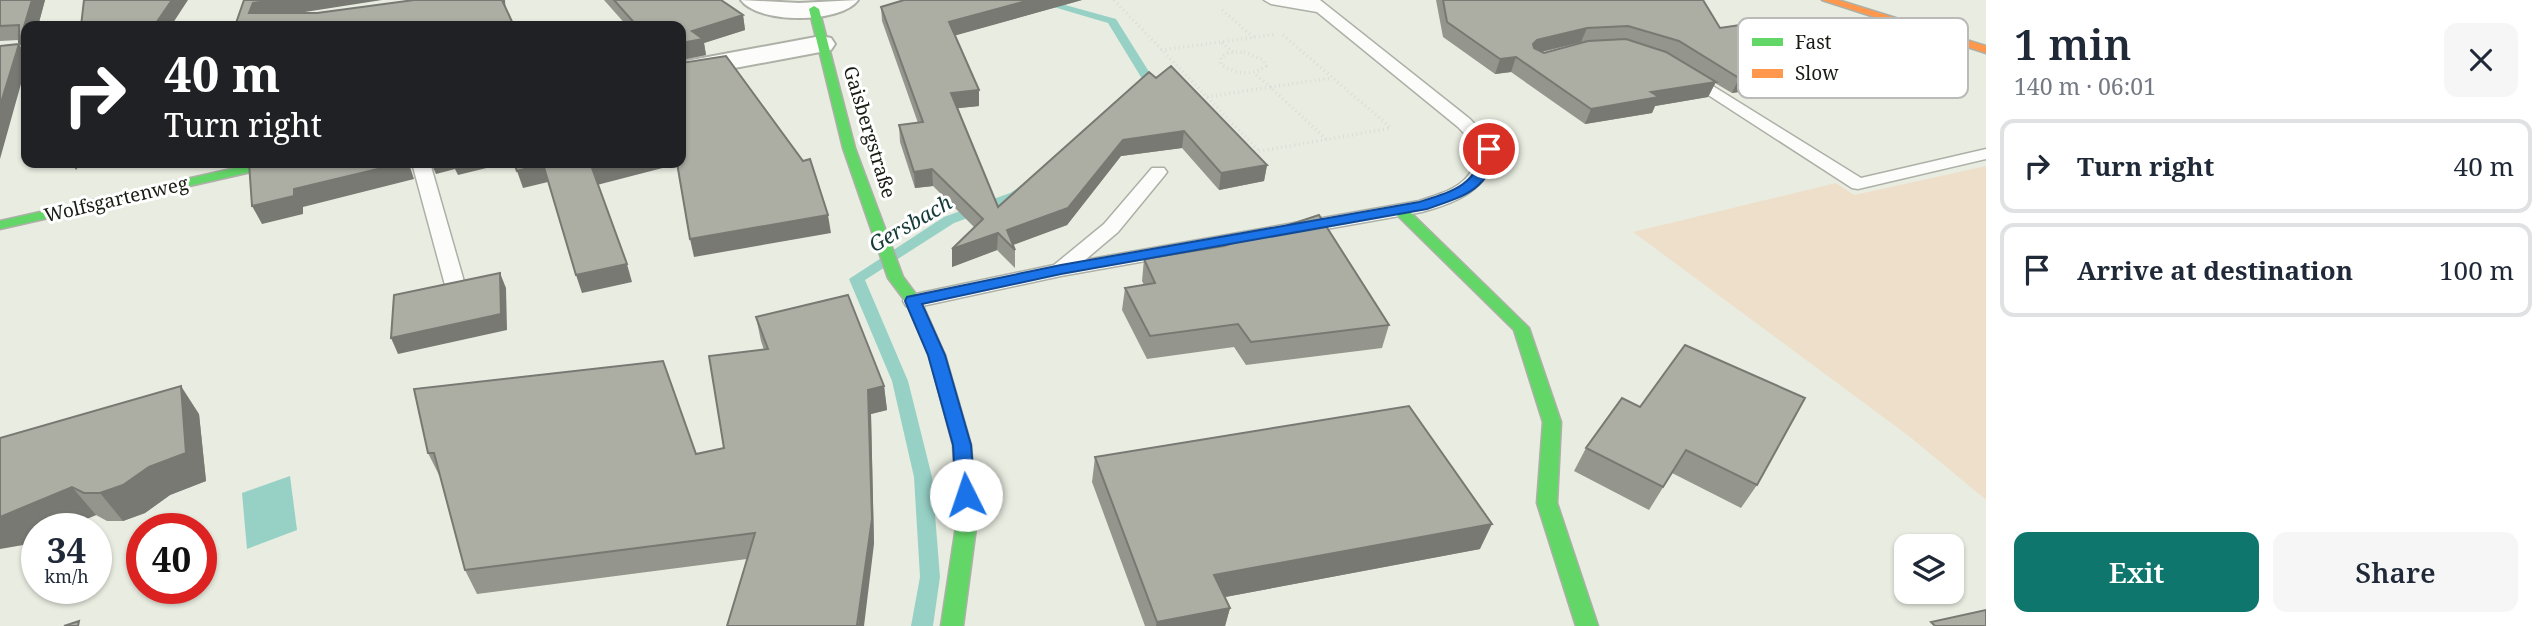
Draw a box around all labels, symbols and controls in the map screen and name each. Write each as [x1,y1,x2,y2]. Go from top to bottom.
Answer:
text: 1 min [2014,15,2131,72]
legend [1738,18,1968,98]
button: close [2444,23,2518,97]
text: Fast [1795,29,1832,55]
text: 40 m [164,40,280,106]
icon: right [49,49,140,140]
text: Slow [1795,60,1839,86]
street label: Gaisbergstraße [838,63,902,201]
text: 140 m · 06:01 [2014,70,2156,102]
text: Turn right [164,103,322,146]
pin [1459,119,1519,179]
icon: arrive [1470,130,1508,168]
icon: right [2018,147,2056,185]
text: Turn right [2077,148,2214,184]
text: 40 m [2454,148,2514,184]
street label: Wolfsgartenweg [41,170,191,228]
water label: Gersbach [863,188,957,258]
icon: arrive [2018,251,2056,289]
text: Arrive at destination [2077,252,2353,288]
text: 100 m [2439,252,2514,288]
position arrow [929,458,1003,532]
speed limit sign: 40 [126,513,217,604]
text: 34 [47,526,86,573]
button: Exit [2014,532,2259,612]
button: Share [2273,532,2518,612]
map controls [1894,534,1964,604]
button: layers [1894,534,1964,604]
text: km/h [44,564,89,588]

